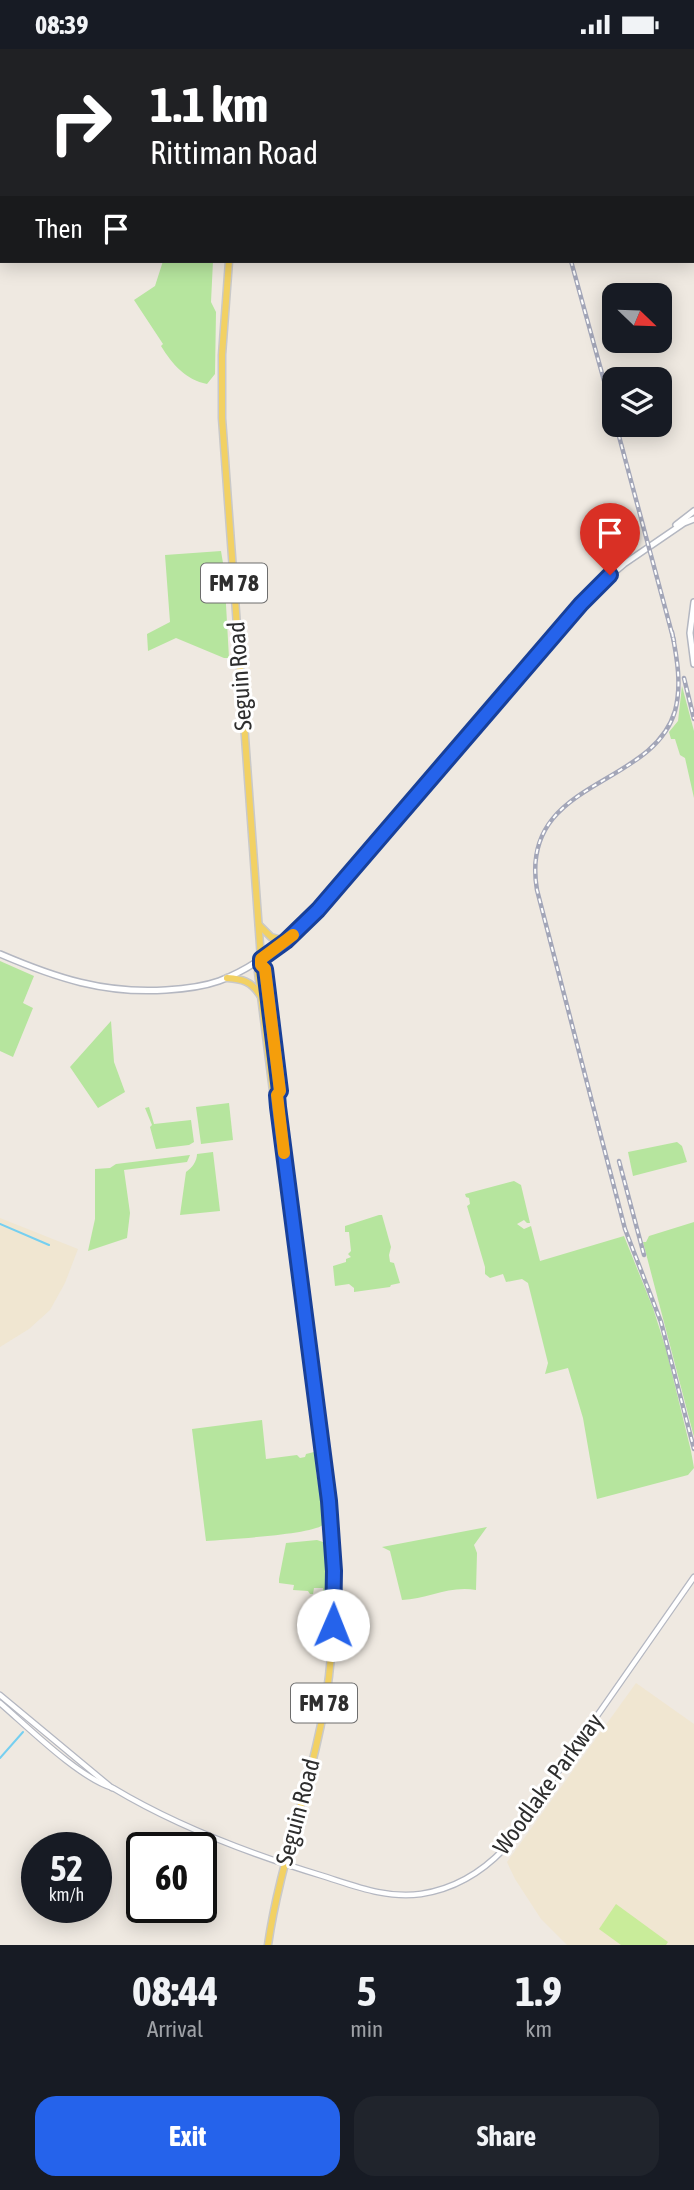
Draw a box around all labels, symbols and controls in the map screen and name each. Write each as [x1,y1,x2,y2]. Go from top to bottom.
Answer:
text: 08:39 [35,10,89,40]
text: 1.1 km [150,76,268,132]
icon: right [35,77,126,168]
text: Rittiman Road [150,134,318,171]
icon: arrive [97,210,135,248]
text: Then [35,214,83,244]
north arrow [602,283,672,353]
map controls [602,283,672,437]
button: layers [602,367,672,437]
pin [580,503,640,575]
icon: arrive [591,514,629,552]
road number: FM 78 [201,563,267,603]
street label: Seguin Road [222,621,257,731]
position arrow [296,1588,370,1662]
road number: FM 78 [291,1683,357,1723]
street label: Woodlake Parkway [487,1708,608,1859]
street label: Seguin Road [270,1756,325,1868]
speed limit sign: 60 [126,1832,217,1923]
text: 52 [50,1848,83,1888]
text: km/h [49,1884,84,1905]
text: 08:44 [132,1967,218,2015]
text: 5 [357,1967,377,2015]
text: 1.9 [515,1967,562,2015]
text: Arrival [147,2016,203,2042]
text: min [350,2016,383,2042]
text: km [525,2016,552,2042]
button: Exit [35,2096,340,2176]
button: Share [354,2096,659,2176]

